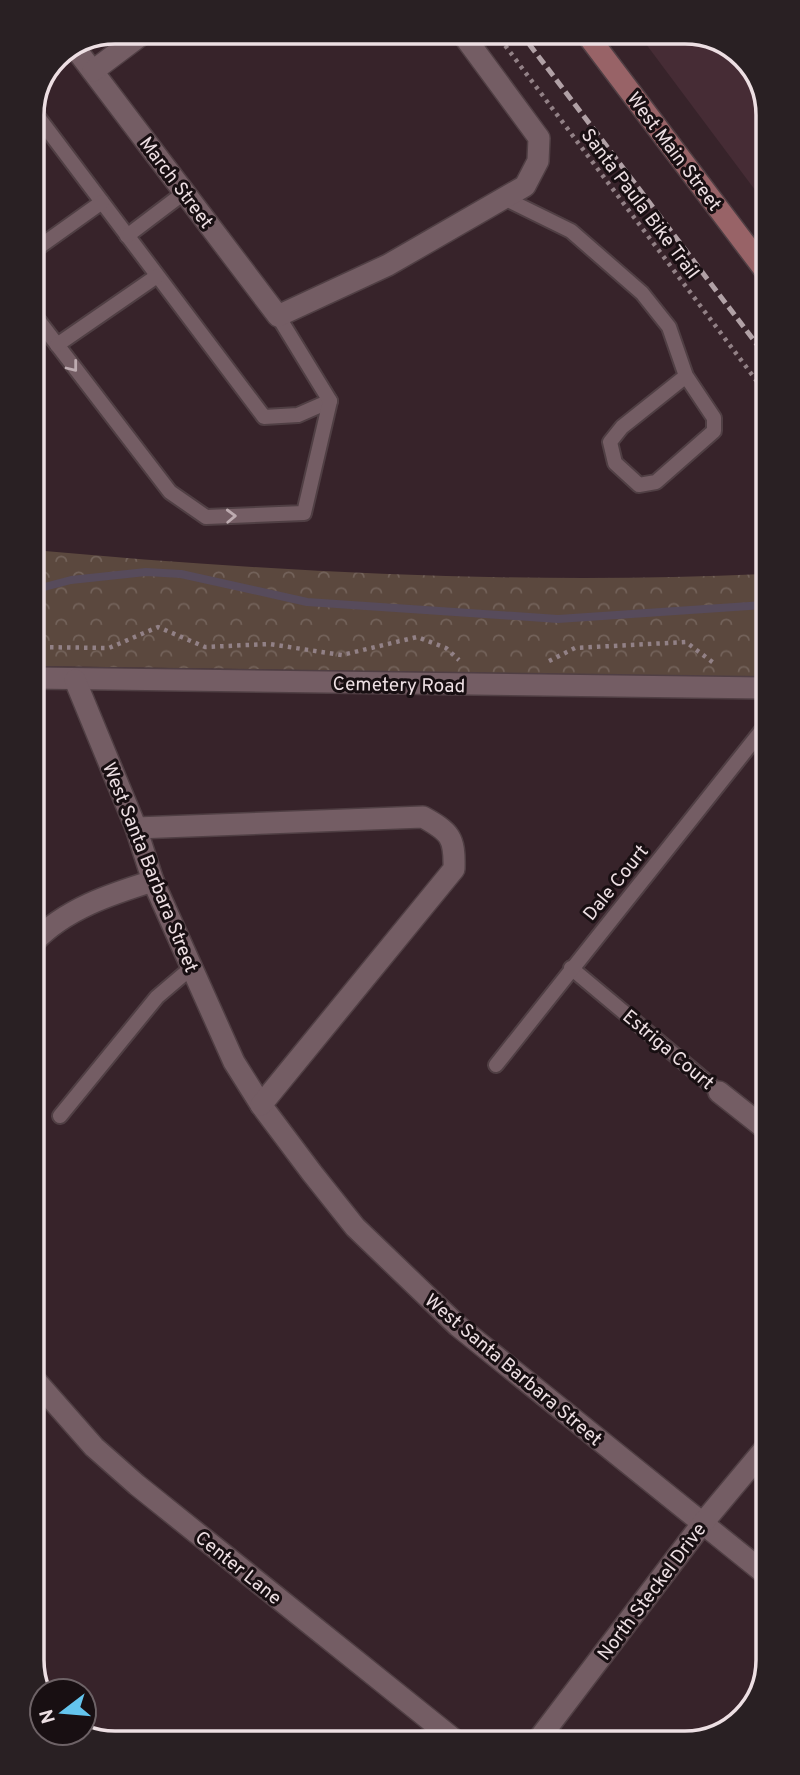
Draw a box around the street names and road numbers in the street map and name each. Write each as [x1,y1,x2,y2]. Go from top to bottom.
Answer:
street label: West Main Street [621,88,726,217]
street label: Santa Paula Bike Trail [575,124,704,284]
street label: March Street [133,133,218,234]
street label: Cemetery Road [332,673,466,699]
street label: West Santa Barbara Street [96,759,202,976]
street label: Dale Court [579,840,655,926]
street label: Estriga Court [617,1005,718,1096]
street label: West Santa Barbara Street [419,1289,606,1452]
street label: North Steckel Drive [593,1519,712,1666]
street label: Center Lane [190,1526,286,1611]

